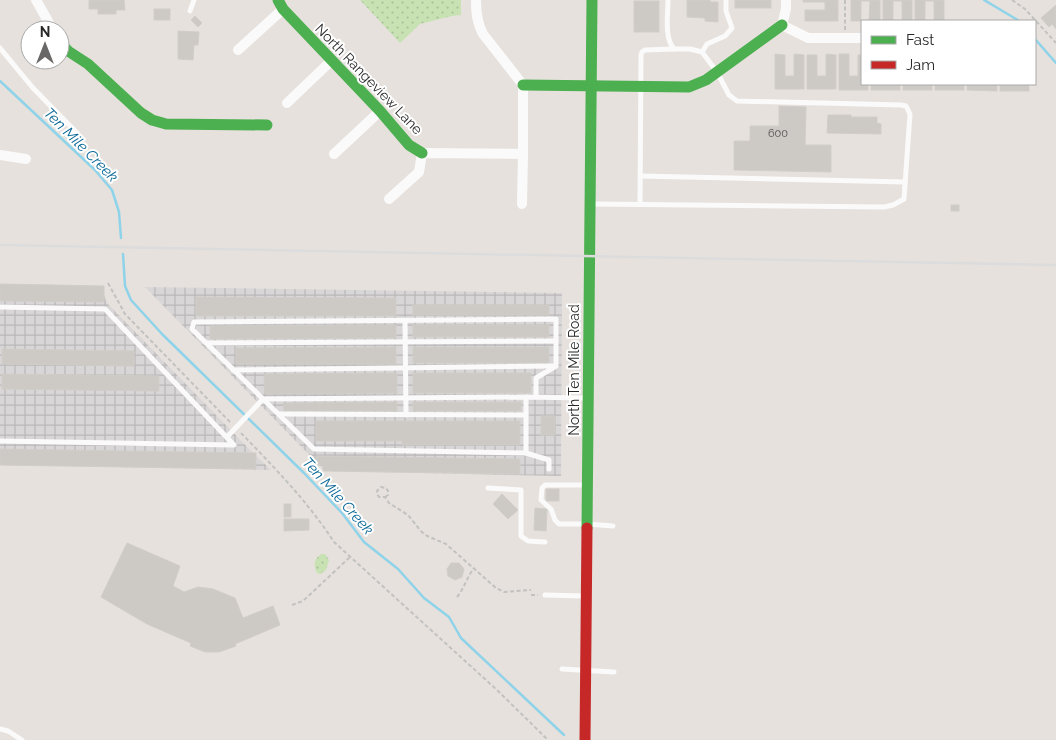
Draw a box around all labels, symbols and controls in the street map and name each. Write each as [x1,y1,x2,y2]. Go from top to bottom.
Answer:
north arrow [20,20,70,70]
legend [861,20,1036,85]
street label: North Rangeview Lane [312,21,426,137]
text: N [40,24,50,40]
text: Fast [906,31,934,49]
text: Jam [906,56,935,74]
water label: Ten Mile Creek [40,104,122,186]
house number: 600 [768,127,788,140]
street label: North Ten Mile Road [566,304,582,436]
water label: Ten Mile Creek [299,454,377,538]

